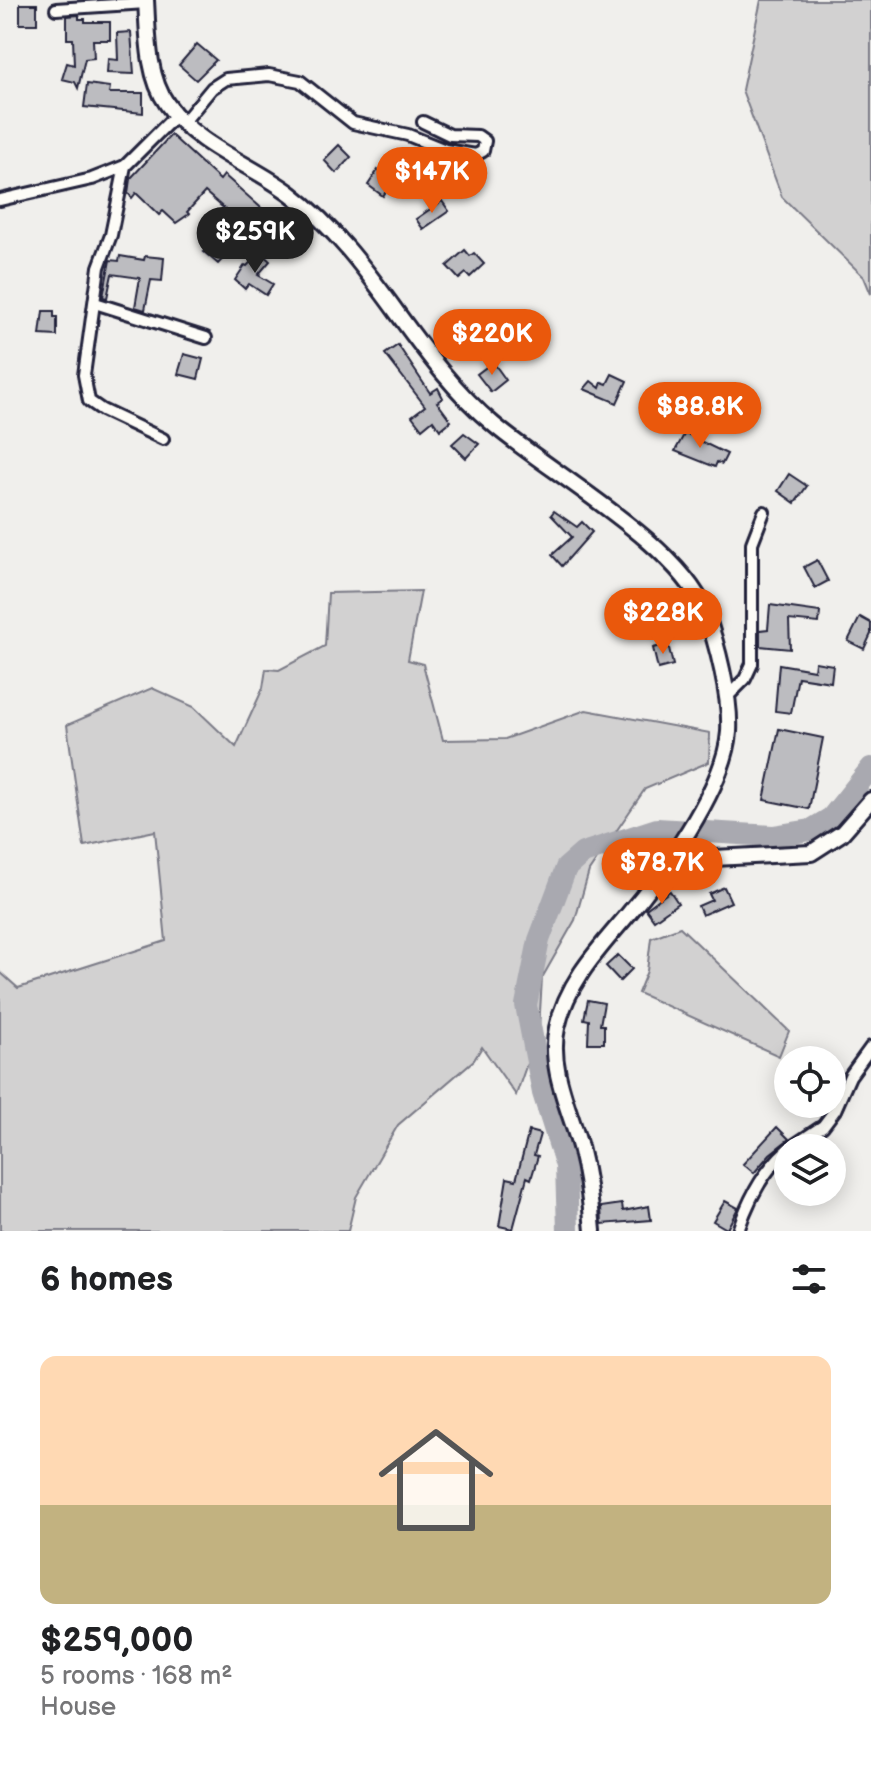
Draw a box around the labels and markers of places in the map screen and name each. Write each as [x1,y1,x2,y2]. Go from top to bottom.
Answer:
pin: $147K [376,147,488,215]
pin: $259K [199,207,311,275]
pin: $220K [436,309,548,377]
pin: $88.8K [635,382,765,450]
pin: $228K [607,588,719,656]
pin: $78.7K [597,838,727,906]

